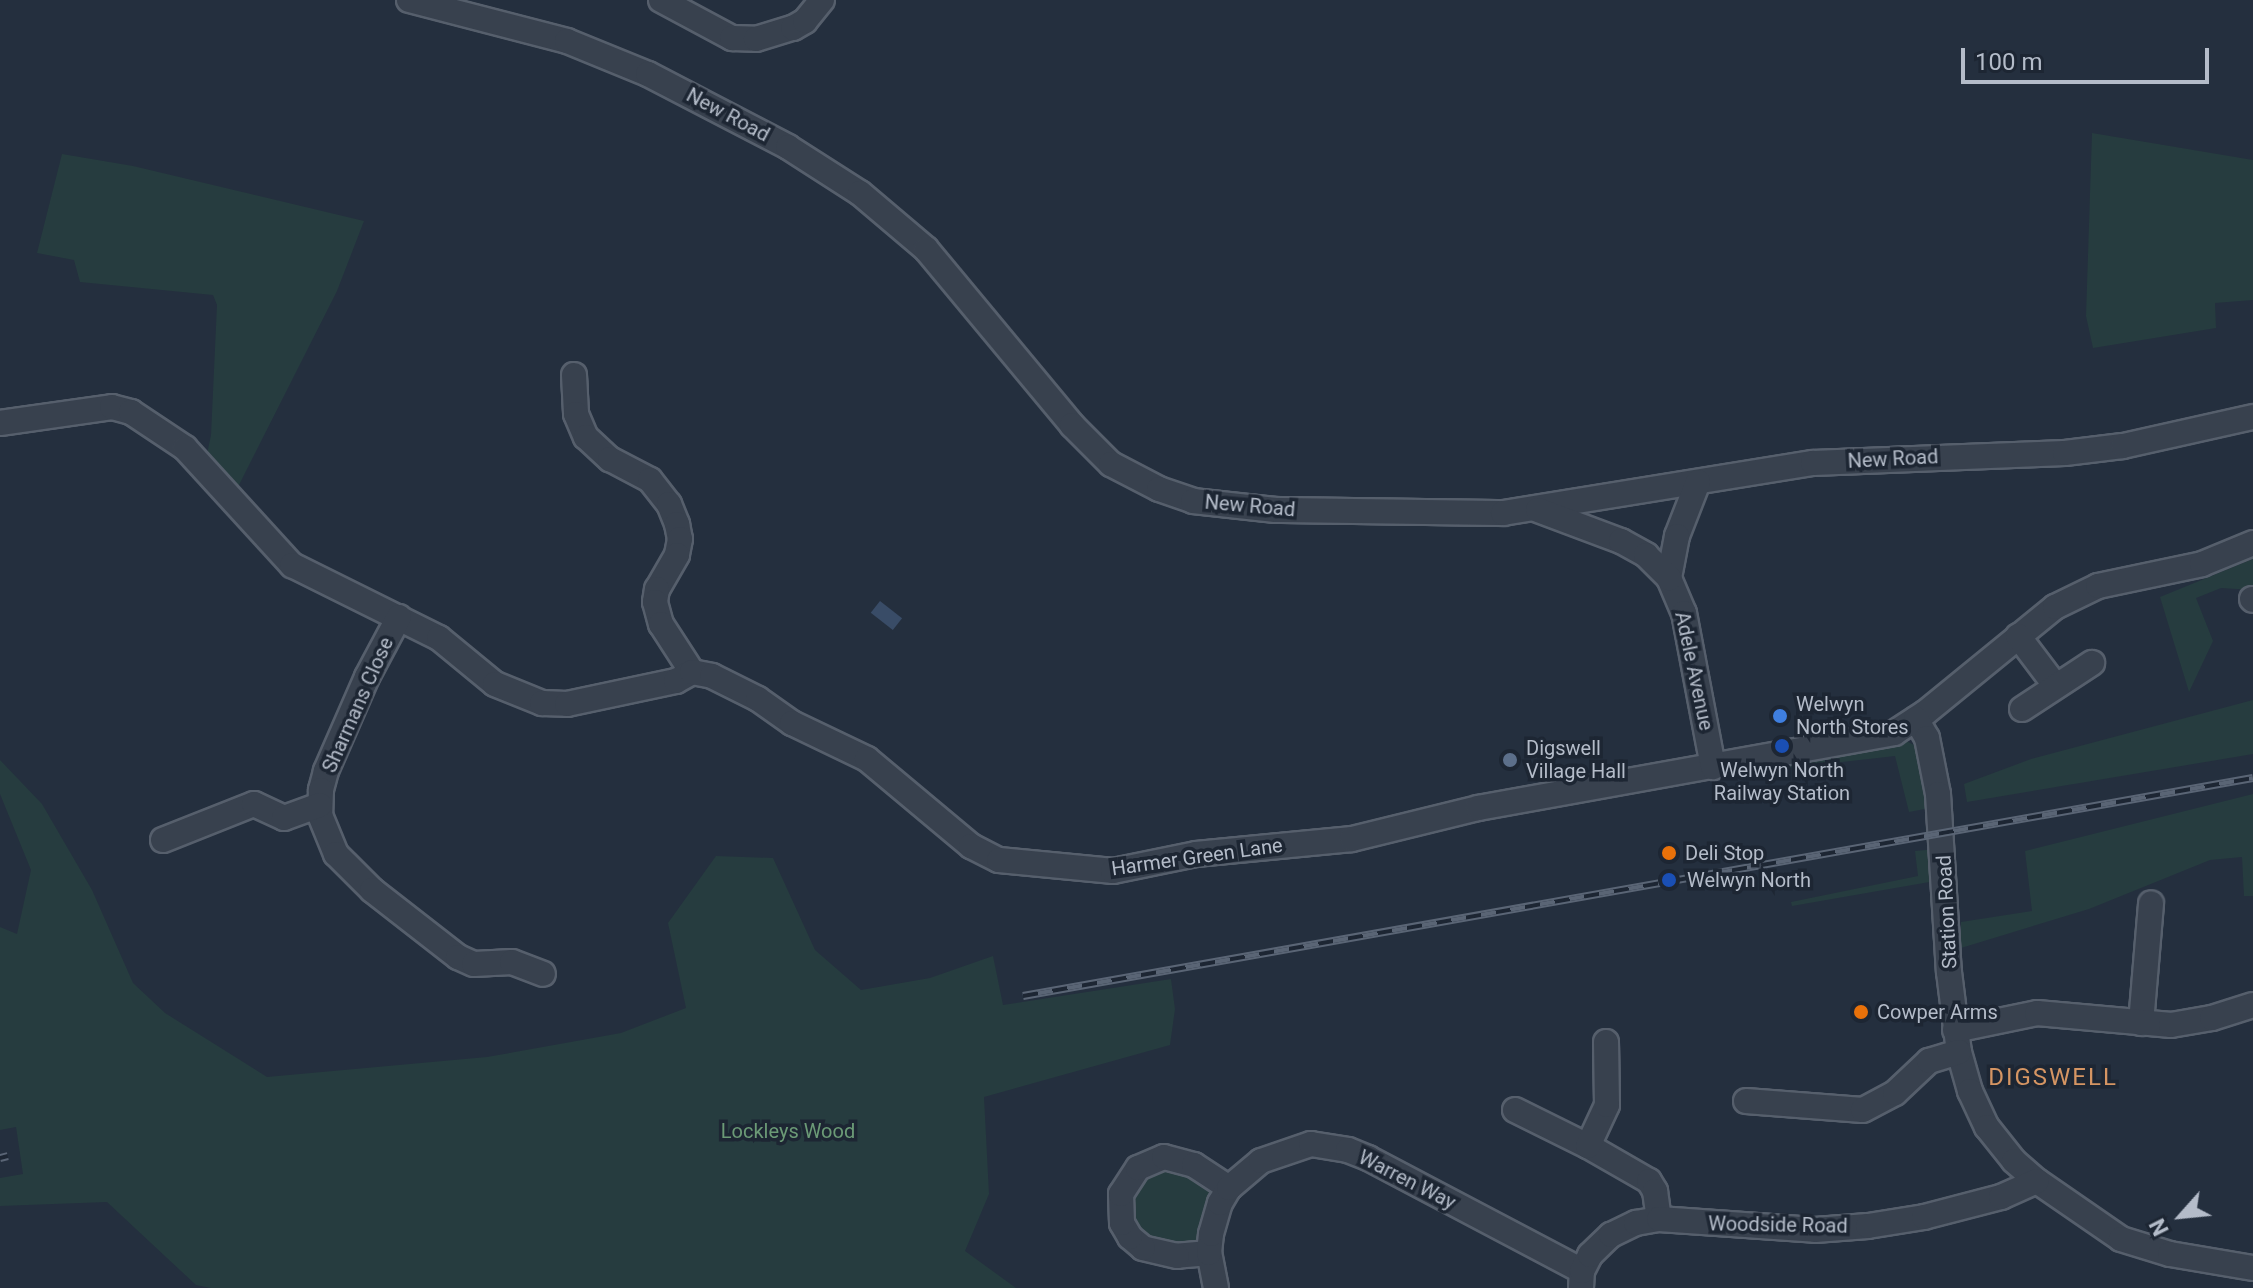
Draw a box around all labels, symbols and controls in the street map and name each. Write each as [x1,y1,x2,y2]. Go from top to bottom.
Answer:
scale bar [1965,32,2213,82]
text: 100 m [1975,48,2042,76]
street label: New Road [682,83,774,147]
street label: New Road [1847,445,1939,473]
street label: New Road [1204,490,1296,522]
street label: Adele Avenue [1670,609,1718,733]
street label: Sharmans Close [317,634,399,776]
place label: Welwyn North Stores [1796,692,1909,739]
marker: Welwyn North Stores [1771,707,1789,725]
place label: Digswell Village Hall [1526,736,1626,783]
marker: Welwyn North Railway Station [1773,737,1791,755]
marker: Digswell Village Hall [1501,751,1519,769]
place label: Welwyn North Railway Station [1714,758,1850,805]
street label: Harmer Green Lane [1110,833,1284,881]
place label: Deli Stop [1685,841,1764,865]
marker: Deli Stop [1660,844,1678,862]
street label: Station Road [1932,854,1962,970]
place label: Welwyn North [1687,868,1811,892]
marker: Welwyn North [1658,869,1680,891]
place label: Cowper Arms [1877,1000,1998,1024]
marker: Cowper Arms [1852,1003,1870,1021]
district label: DIGSWELL [1988,1064,2118,1092]
park label: Lockleys Wood [721,1119,855,1143]
street label: Warren Way [1354,1145,1460,1215]
north arrow [2141,1176,2221,1256]
street label: Woodside Road [1708,1212,1848,1238]
text: N [2145,1215,2174,1240]

